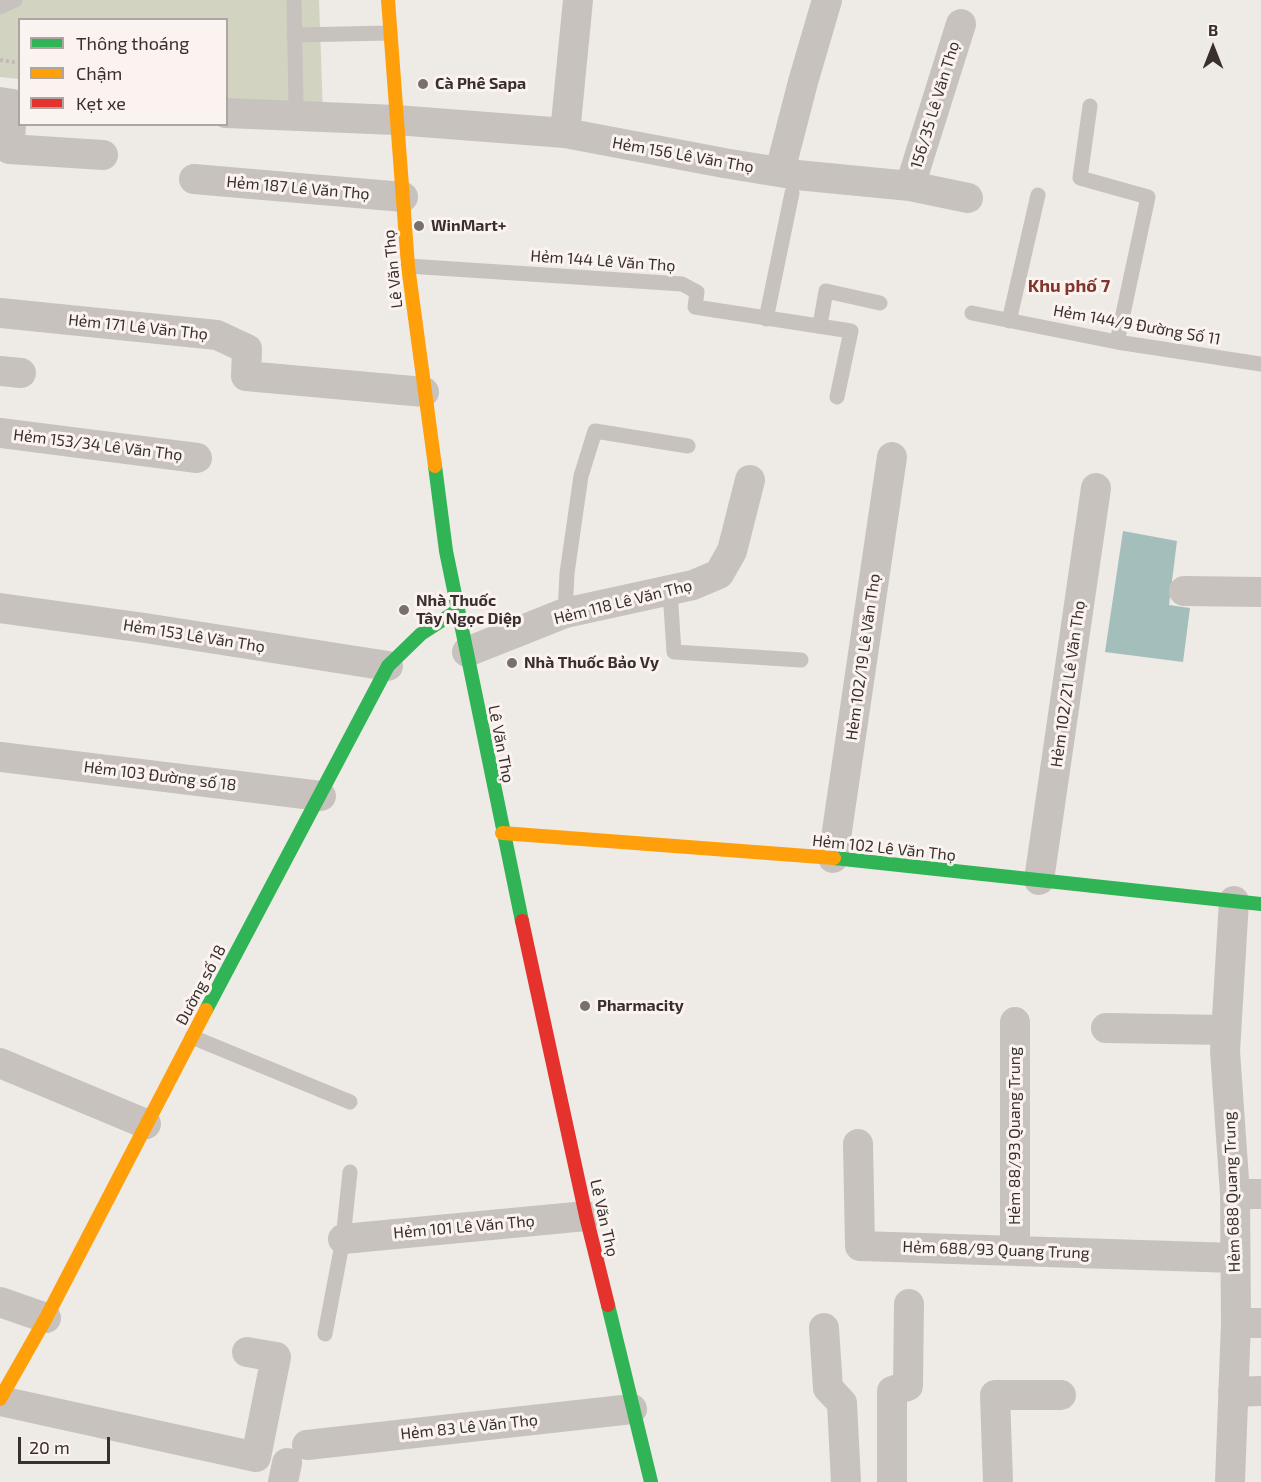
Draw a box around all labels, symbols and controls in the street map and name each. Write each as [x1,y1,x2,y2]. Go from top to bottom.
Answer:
legend [18,18,228,126]
north arrow [1183,18,1243,78]
text: B [1208,20,1218,39]
text: Thông thoáng [76,32,189,54]
street label: 156/35 Lê Văn Thọ [906,39,964,171]
text: Chậm [76,62,122,84]
place label: Cà Phê Sapa [435,74,526,94]
marker: Cà Phê Sapa [416,77,430,91]
text: Kẹt xe [76,92,126,114]
street label: Hẻm 156 Lê Văn Thọ [611,133,755,177]
street label: Hẻm 187 Lê Văn Thọ [226,172,370,204]
place label: WinMart+ [431,216,506,236]
marker: WinMart+ [412,219,426,233]
street label: Lê Văn Thọ [379,229,407,309]
street label: Hẻm 144 Lê Văn Thọ [530,246,676,276]
district label: Khu phố 7 [1028,275,1110,297]
street label: Hẻm 144/9 Đường Số 11 [1052,301,1222,349]
street label: Hẻm 171 Lê Văn Thọ [67,310,209,344]
street label: Hẻm 153/34 Lê Văn Thọ [12,425,184,465]
street label: Hẻm 102/19 Lê Văn Thọ [842,572,884,742]
street label: Hẻm 118 Lê Văn Thọ [552,576,694,628]
place label: Nhà Thuốc Tây Ngọc Diệp [416,591,522,629]
street label: Hẻm 102/21 Lê Văn Thọ [1047,599,1089,769]
marker: Nhà Thuốc Tây Ngọc Diệp [397,603,411,617]
street label: Hẻm 153 Lê Văn Thọ [122,615,266,657]
place label: Nhà Thuốc Bảo Vy [524,653,659,673]
marker: Nhà Thuốc Bảo Vy [505,656,519,670]
street label: Lê Văn Thọ [484,703,518,785]
street label: Hẻm 103 Đường số 18 [83,757,237,795]
street label: Hẻm 102 Lê Văn Thọ [811,831,957,865]
street label: Đường số 18 [172,942,230,1028]
place label: Pharmacity [597,996,684,1016]
marker: Pharmacity [578,999,592,1013]
street label: Hẻm 88/93 Quang Trung [1005,1047,1025,1225]
street label: Hẻm 688 Quang Trung [1220,1111,1244,1273]
street label: Lê Văn Thọ [586,1177,622,1259]
street label: Hẻm 101 Lê Văn Thọ [393,1211,535,1243]
street label: Hẻm 688/93 Quang Trung [902,1237,1090,1263]
street label: Hẻm 83 Lê Văn Thọ [399,1410,539,1444]
scale bar [21,1425,112,1463]
text: 20 m [29,1436,70,1458]

